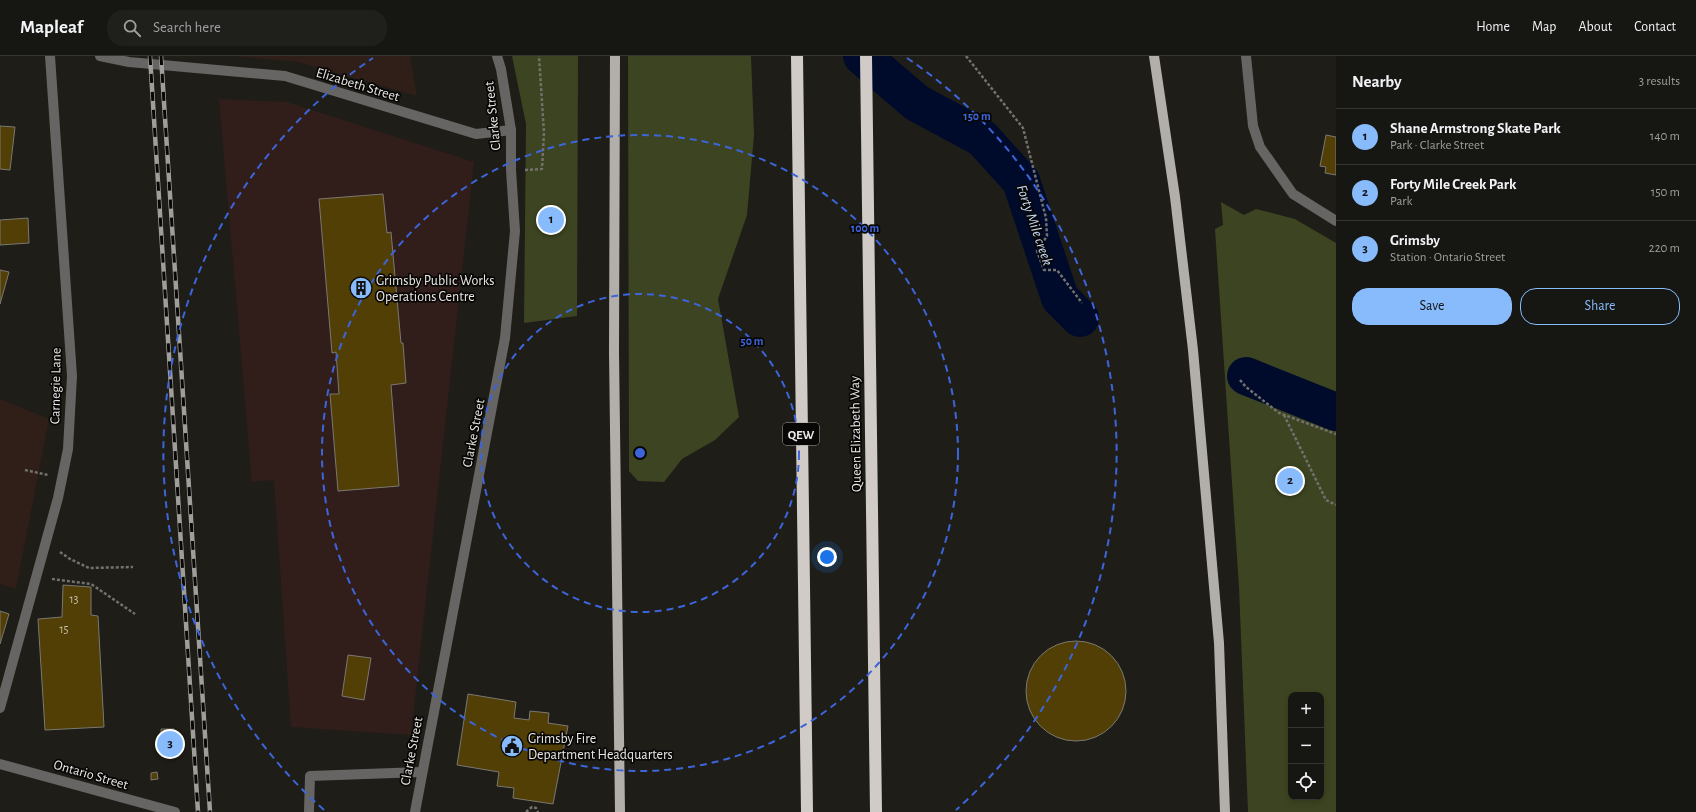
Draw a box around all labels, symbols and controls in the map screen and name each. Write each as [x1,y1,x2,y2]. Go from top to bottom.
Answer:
search box [107,10,387,46]
icon: search [121,17,143,39]
text: Mapleaf [20,18,83,37]
text: Search here [153,20,221,35]
text: Home [1476,20,1510,34]
text: Map [1532,20,1556,34]
text: About [1578,20,1612,34]
text: Contact [1634,20,1676,34]
street label: Elizabeth Street [314,66,402,104]
text: Nearby [1352,73,1402,90]
text: 3 results [1639,75,1680,88]
street label: Clarke Street [482,80,504,151]
text: 150 m [963,110,991,122]
text: Shane Armstrong Skate Park [1390,121,1561,136]
text: 1 [1363,130,1367,143]
text: 140 m [1650,130,1680,143]
text: Park · Clarke Street [1390,139,1484,152]
text: Forty Mile Creek Park [1390,177,1516,192]
water label: Forty Mile creek [1014,183,1055,268]
text: 2 [1362,186,1368,199]
text: 150 m [1651,186,1680,199]
text: Park [1390,195,1412,208]
pin: 1 [538,205,564,235]
text: 100 m [851,222,879,234]
text: Grimsby [1390,233,1440,248]
text: 3 [1362,242,1368,255]
text: 220 m [1649,242,1680,255]
text: Station · Ontario Street [1390,251,1505,264]
place label: Grimsby Public Works Operations Centre [376,274,494,304]
building icon: Grimsby Public Works Operations Centre [348,275,374,301]
button: Save [1352,288,1512,325]
button: Share [1520,288,1680,325]
text: 50 m [741,335,764,347]
street label: Carnegie Lane [48,348,64,424]
street label: Queen Elizabeth Way [848,376,864,492]
street label: Clarke Street [460,397,488,469]
road number: QEW [783,423,819,445]
centre of rings [633,446,647,460]
pin: 2 [1277,466,1303,496]
your location [817,547,837,567]
house number: 13 [69,593,79,605]
house number: 15 [59,623,69,635]
map controls [1288,692,1324,800]
button: + [1288,692,1324,728]
street label: Clarke Street [398,715,426,787]
button: − [1288,728,1324,764]
pin: 3 [157,729,183,759]
place label: Grimsby Fire Department Headquarters [528,732,673,762]
public building icon: Grimsby Fire Department Headquarters [499,733,525,759]
street label: Ontario Street [52,758,130,792]
button: locate [1288,764,1324,800]

